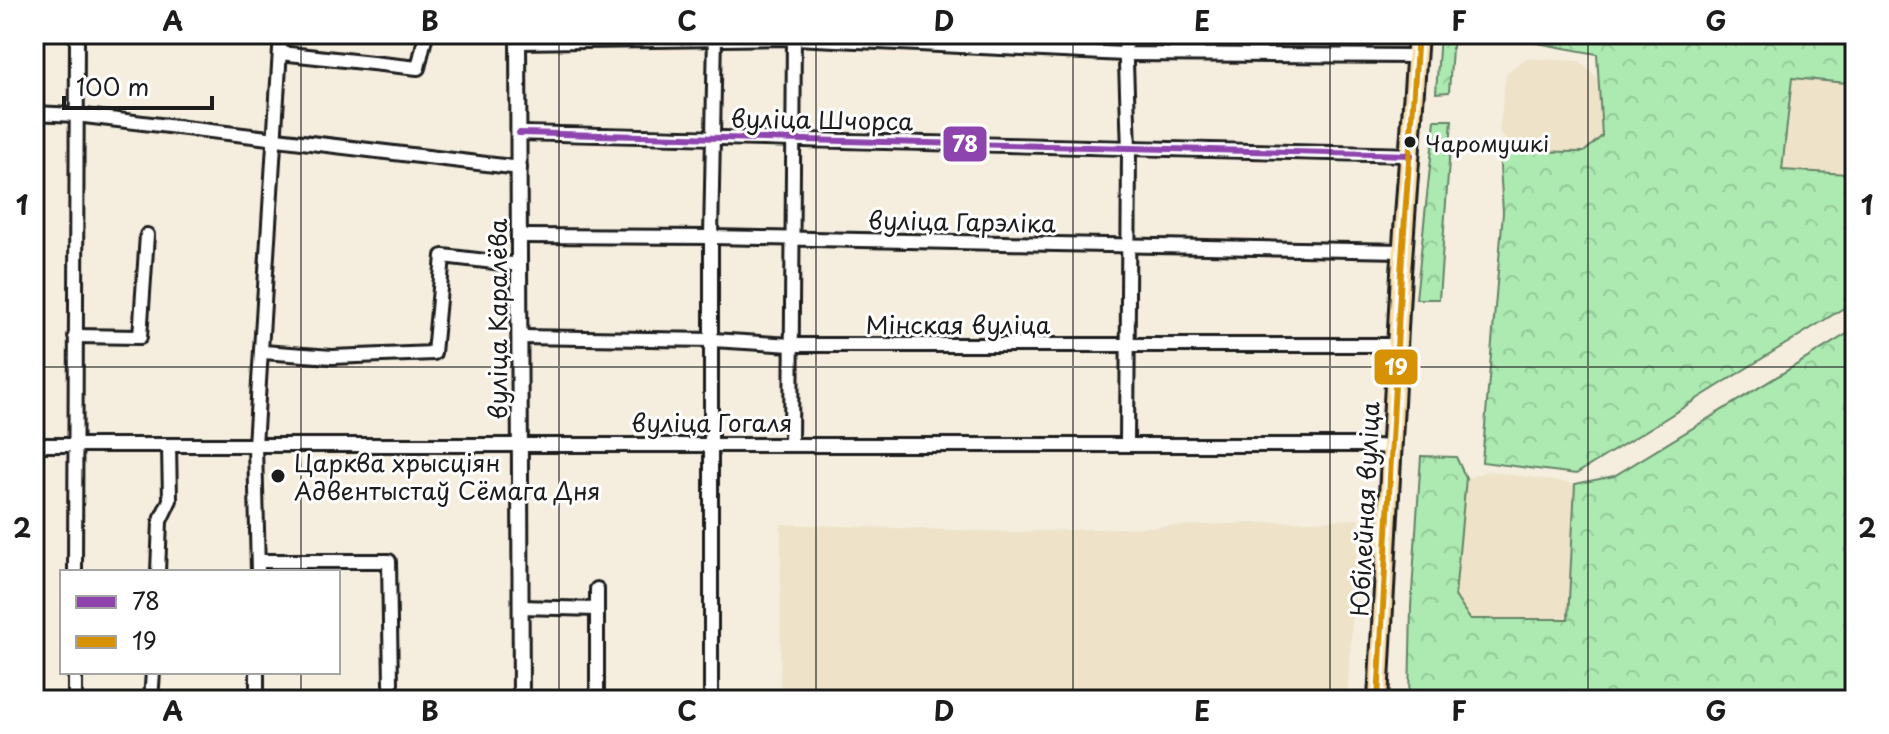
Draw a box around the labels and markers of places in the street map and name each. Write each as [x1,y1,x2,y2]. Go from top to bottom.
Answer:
place label: Чаромушкі [1425,126,1549,159]
marker: Чаромушкі [1402,134,1418,150]
place label: Царква хрысціян Адвентыстаў Сёмага Дня [294,444,601,508]
marker: Царква хрысціян Адвентыстаў Сёмага Дня [269,467,287,485]

